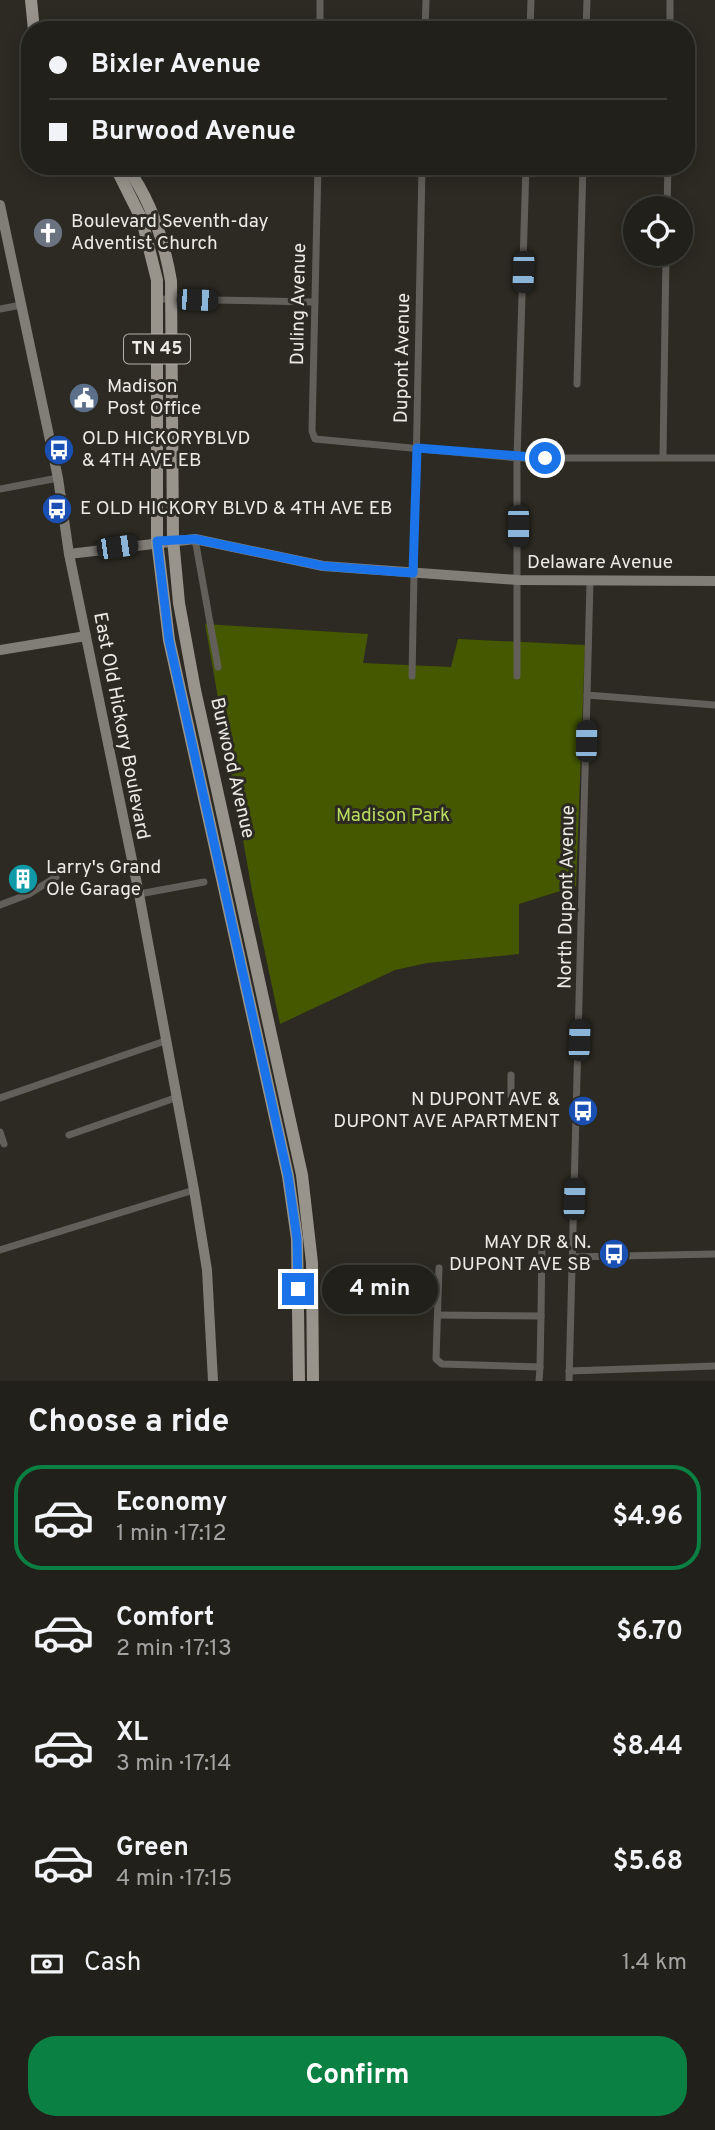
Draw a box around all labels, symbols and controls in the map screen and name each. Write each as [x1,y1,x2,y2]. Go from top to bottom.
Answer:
text: Bixler Avenue [91,49,261,82]
text: Burwood Avenue [91,116,296,149]
map controls [623,196,693,266]
button: locate [623,196,693,266]
place label: Boulevard Seventh-day Adventist Church [71,210,269,256]
church icon: Boulevard Seventh-day Adventist Church [31,216,65,250]
street label: Duling Avenue [286,243,312,365]
car [512,251,535,293]
car [176,289,219,311]
street label: Dupont Avenue [390,293,416,423]
road number: TN 45 [124,334,190,363]
place label: Madison Post Office [107,375,201,421]
public building icon: Madison Post Office [67,381,101,415]
place label: OLD HICKORYBLVD & 4TH AVE EB [82,427,251,473]
bus stop icon: OLD HICKORYBLVD & 4TH AVE EB [42,433,76,467]
route start [529,442,561,474]
bus stop icon: E OLD HICKORY BLVD & 4TH AVE EB [40,492,74,526]
place label: E OLD HICKORY BLVD & 4TH AVE EB [80,497,392,521]
car [508,505,529,547]
car [95,534,140,560]
street label: Delaware Avenue [527,551,673,575]
street label: East Old Hickory Boulevard [87,610,155,842]
street label: Burwood Avenue [204,695,260,841]
car [576,720,597,762]
park label: Madison Park [336,804,450,828]
street label: North Dupont Avenue [553,805,581,989]
place label: Larry's Grand Ole Garage [46,856,161,902]
building icon: Larry's Grand Ole Garage [6,862,40,896]
car [568,1019,591,1061]
place label: N DUPONT AVE & DUPONT AVE APARTMENT [333,1088,560,1134]
bus stop icon: N DUPONT AVE & DUPONT AVE APARTMENT [566,1094,600,1128]
car [563,1178,586,1220]
place label: MAY DR & N. DUPONT AVE SB [449,1231,591,1277]
bus stop icon: MAY DR & N. DUPONT AVE SB [597,1237,631,1271]
callout: 4 min [322,1264,438,1314]
route end [282,1273,314,1305]
text: 4 min [350,1275,410,1304]
text: Choose a ride [28,1403,229,1443]
icon: car [32,1486,95,1549]
text: Economy [116,1487,227,1520]
text: $4.96 [612,1501,683,1534]
text: 1 min · 17:12 [116,1520,226,1549]
icon: car [32,1601,95,1664]
text: Comfort [116,1602,214,1635]
text: $6.70 [616,1616,683,1649]
text: 2 min · 17:13 [116,1635,232,1664]
icon: car [32,1716,95,1779]
text: XL [116,1717,148,1750]
text: $8.44 [612,1731,683,1764]
text: 3 min · 17:14 [116,1750,231,1779]
icon: car [32,1831,95,1894]
text: Green [116,1832,189,1865]
text: $5.68 [613,1846,683,1879]
text: 4 min · 17:15 [116,1865,232,1894]
icon: cash [28,1945,66,1983]
text: Cash [84,1947,141,1980]
text: 1.4 km [622,1949,687,1978]
button: Confirm [28,2036,687,2116]

